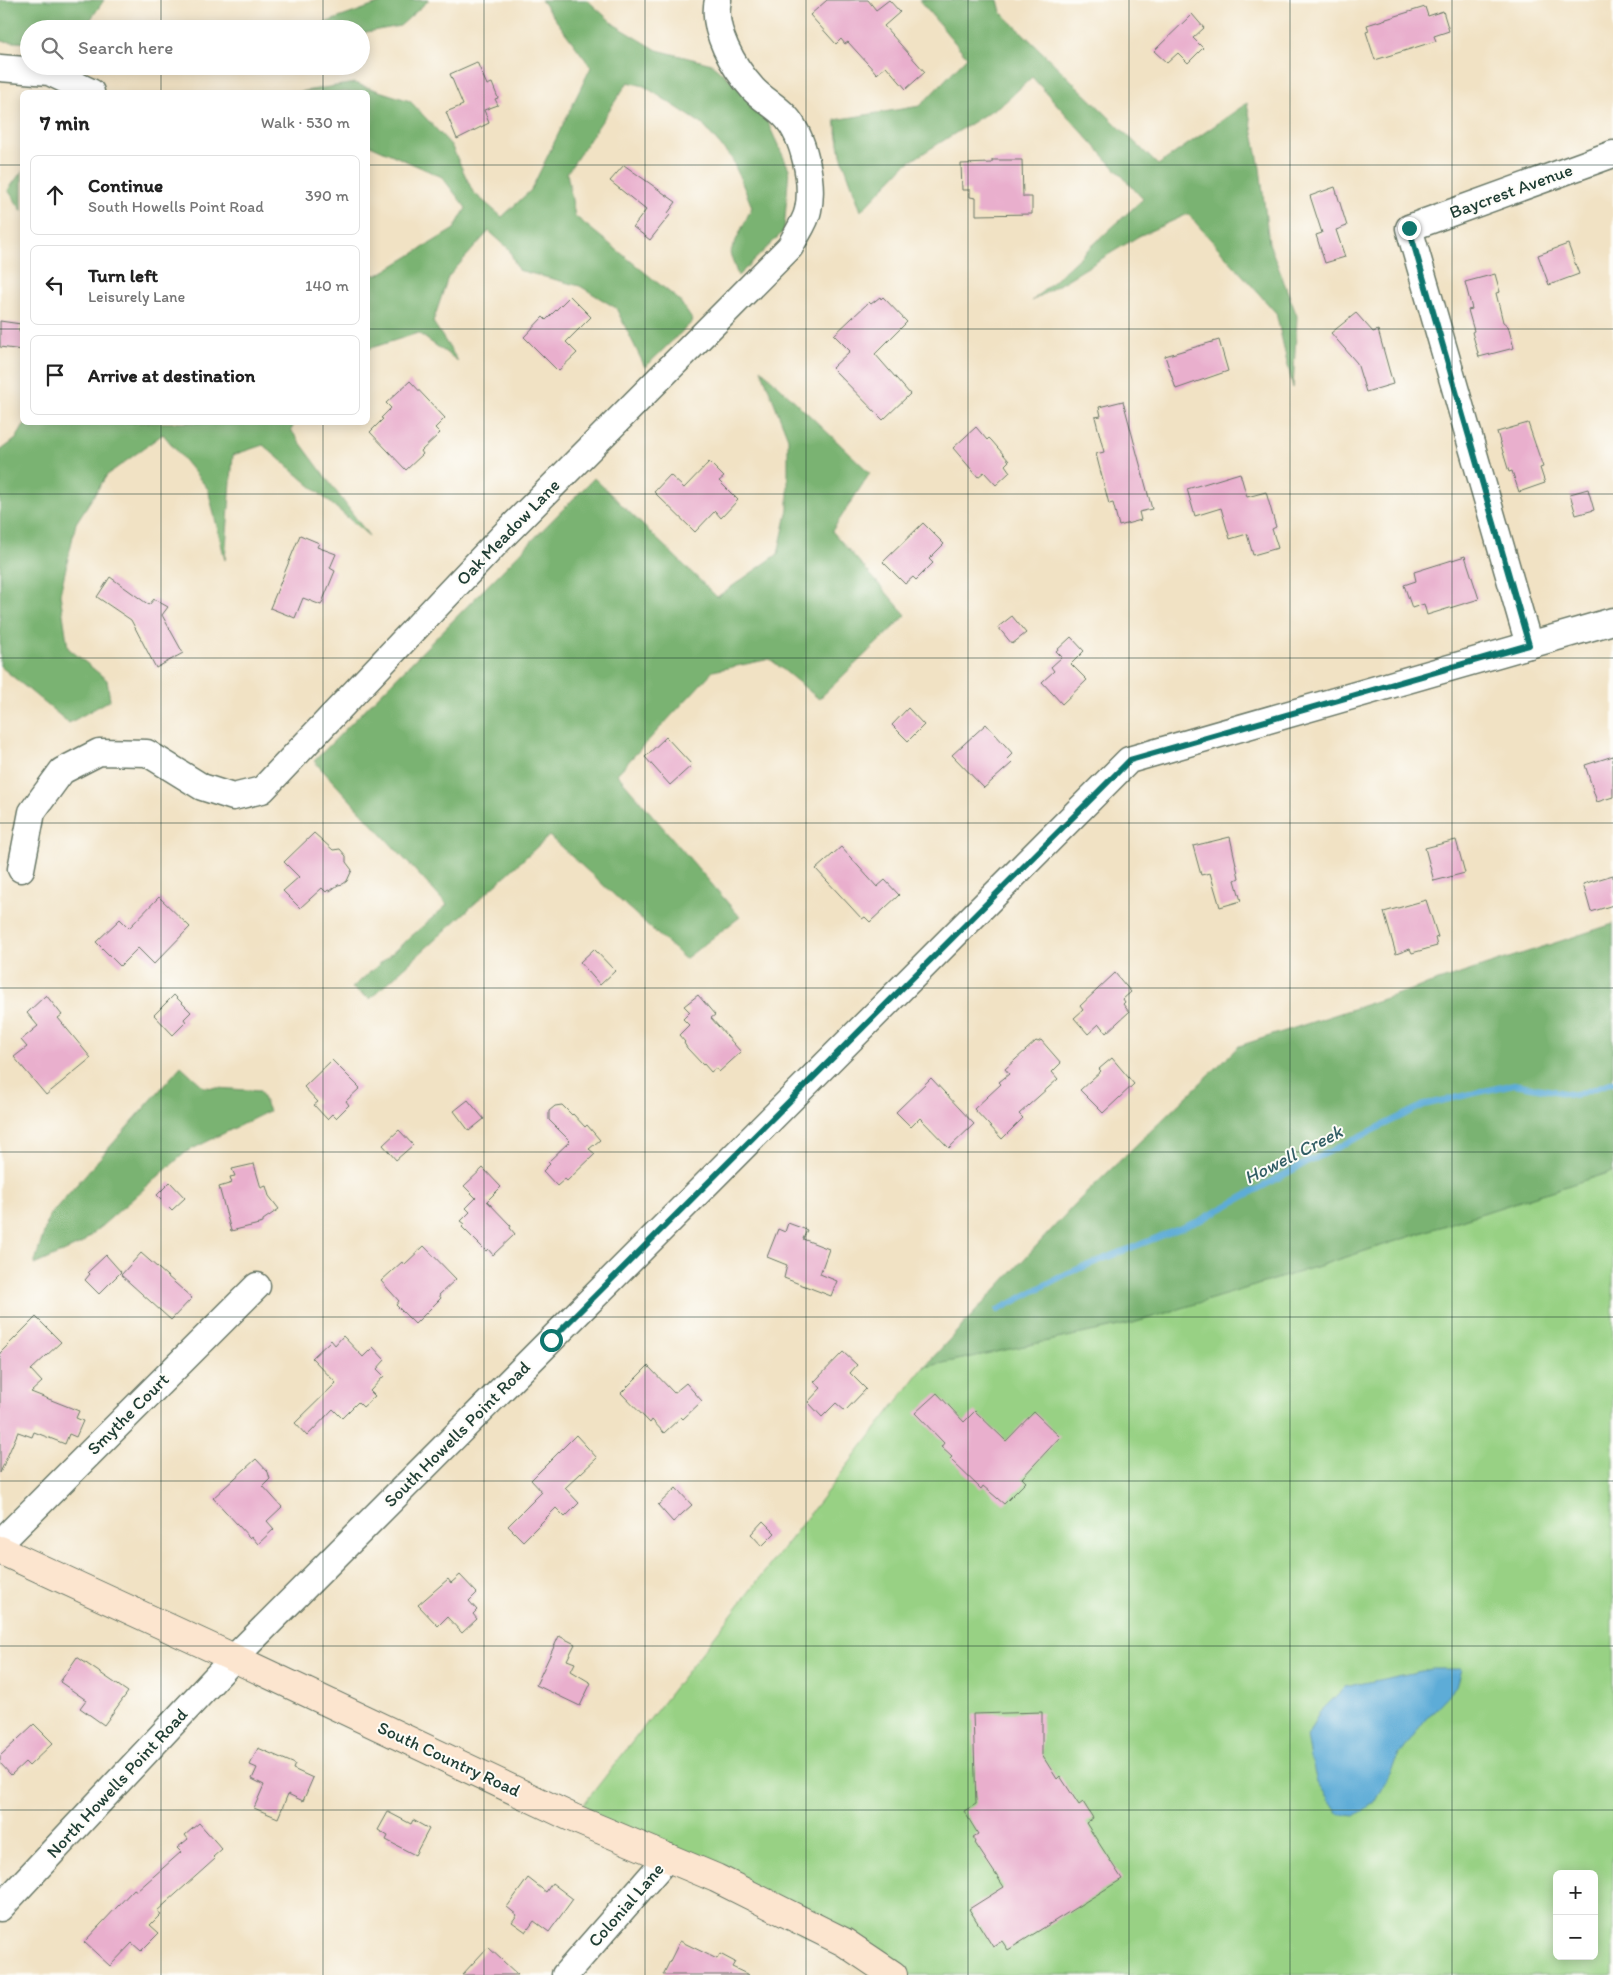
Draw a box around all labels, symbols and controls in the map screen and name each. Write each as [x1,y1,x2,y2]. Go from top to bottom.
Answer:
search box [20,20,370,75]
icon: search [38,34,66,62]
text: Search here [78,36,173,59]
text: 7 min [40,110,89,135]
text: Walk · 530 m [261,113,350,132]
street label: Baycrest Avenue [1447,159,1575,223]
text: Continue [88,174,163,197]
icon: ahead [41,181,69,209]
text: 390 m [305,186,349,205]
text: South Howells Point Road [88,197,264,216]
route end [1398,217,1421,240]
text: Turn left [88,264,158,287]
icon: left [41,271,69,299]
text: 140 m [305,276,349,295]
text: Leisurely Lane [88,287,185,306]
icon: arrive [41,361,69,389]
text: Arrive at destination [88,364,255,387]
street label: Oak Meadow Lane [452,474,564,590]
water label: Howell Creek [1240,1119,1347,1189]
route start [540,1329,563,1352]
street label: South Howells Point Road [379,1356,535,1512]
street label: Smythe Court [82,1368,174,1460]
street label: North Howells Point Road [42,1703,192,1863]
street label: South Country Road [374,1716,524,1802]
street label: Colonial Lane [583,1858,669,1952]
map controls [1553,1870,1598,1960]
button: + [1553,1870,1598,1915]
button: − [1553,1915,1598,1960]

